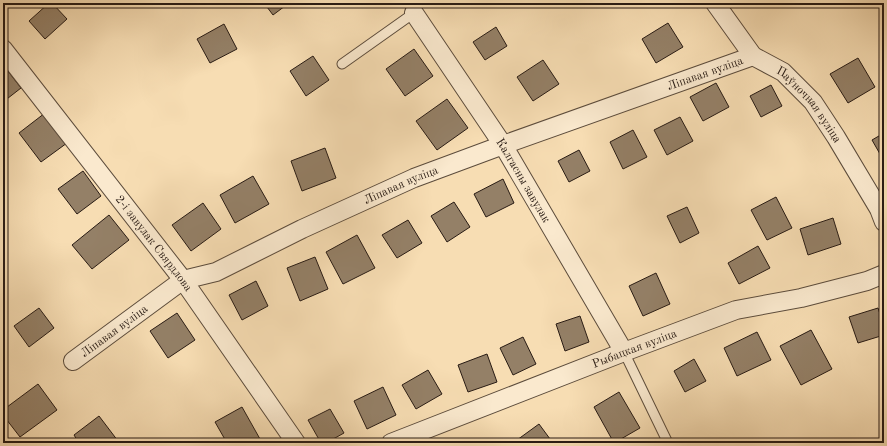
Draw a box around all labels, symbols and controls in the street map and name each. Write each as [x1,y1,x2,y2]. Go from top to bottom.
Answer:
street label: Ліпавая вуліца [666,55,745,93]
street label: Паўночная вуліца [774,65,843,145]
street label: Калгасны завулак [493,137,552,225]
street label: Ліпавая вуліца [362,165,440,207]
street label: 2-і завулак Свярдлова [113,194,194,294]
street label: Ліпавая вуліца [79,303,150,360]
street label: Рыбацкая вуліца [591,328,679,371]

